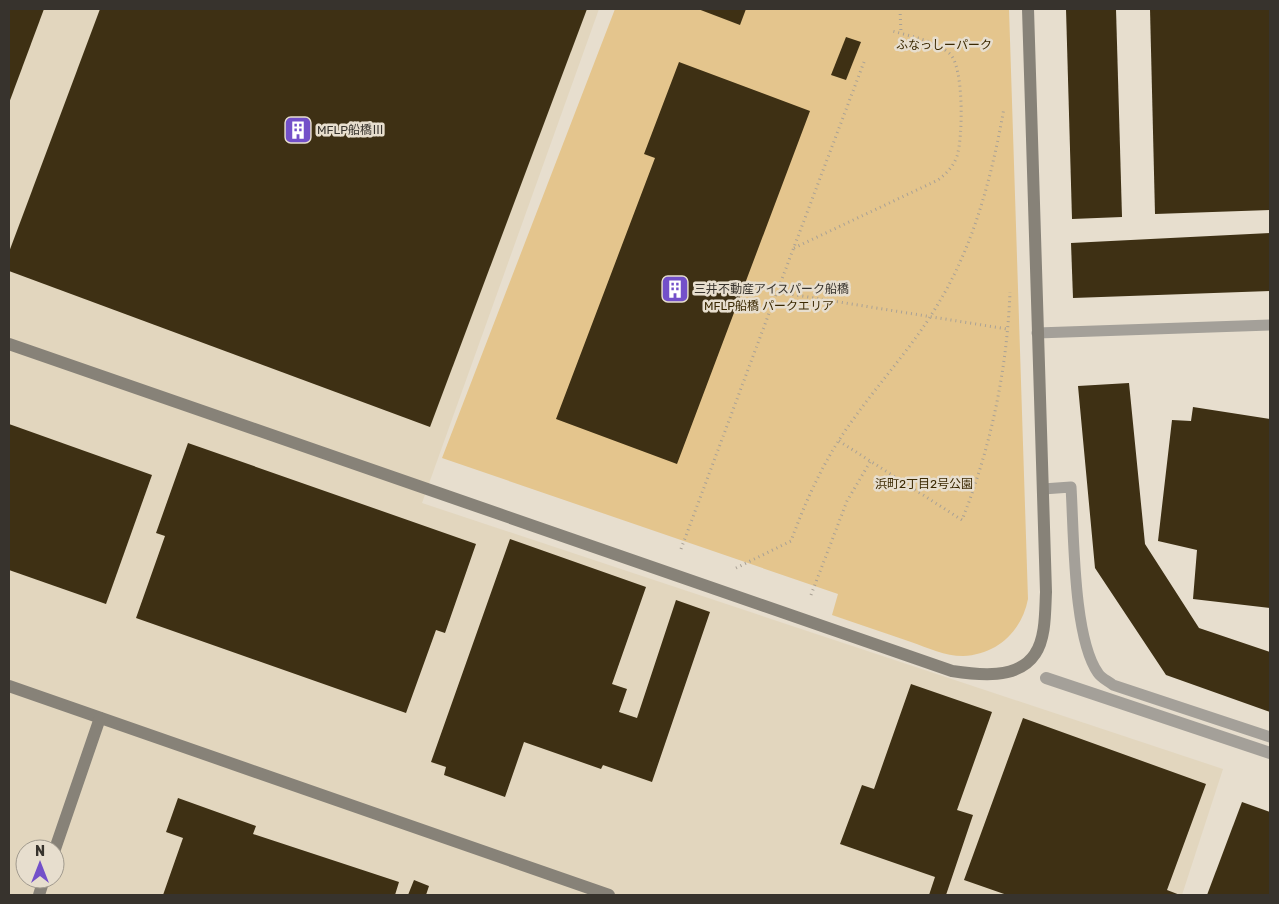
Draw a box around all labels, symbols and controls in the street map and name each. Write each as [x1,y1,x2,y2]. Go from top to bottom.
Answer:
park label: ふなっしーパーク [896,38,992,52]
building icon: MFLP船橋Ⅲ [283,115,313,145]
place label: MFLP船橋Ⅲ [317,123,384,137]
building icon: 三井不動産アイスパーク船橋 [660,274,690,304]
place label: 三井不動産アイスパーク船橋 [694,282,849,296]
park label: MFLP船橋 パークエリア [704,299,834,313]
park label: 浜町2丁目2号公園 [875,477,973,491]
north arrow [15,839,65,889]
text: N [35,843,45,860]

